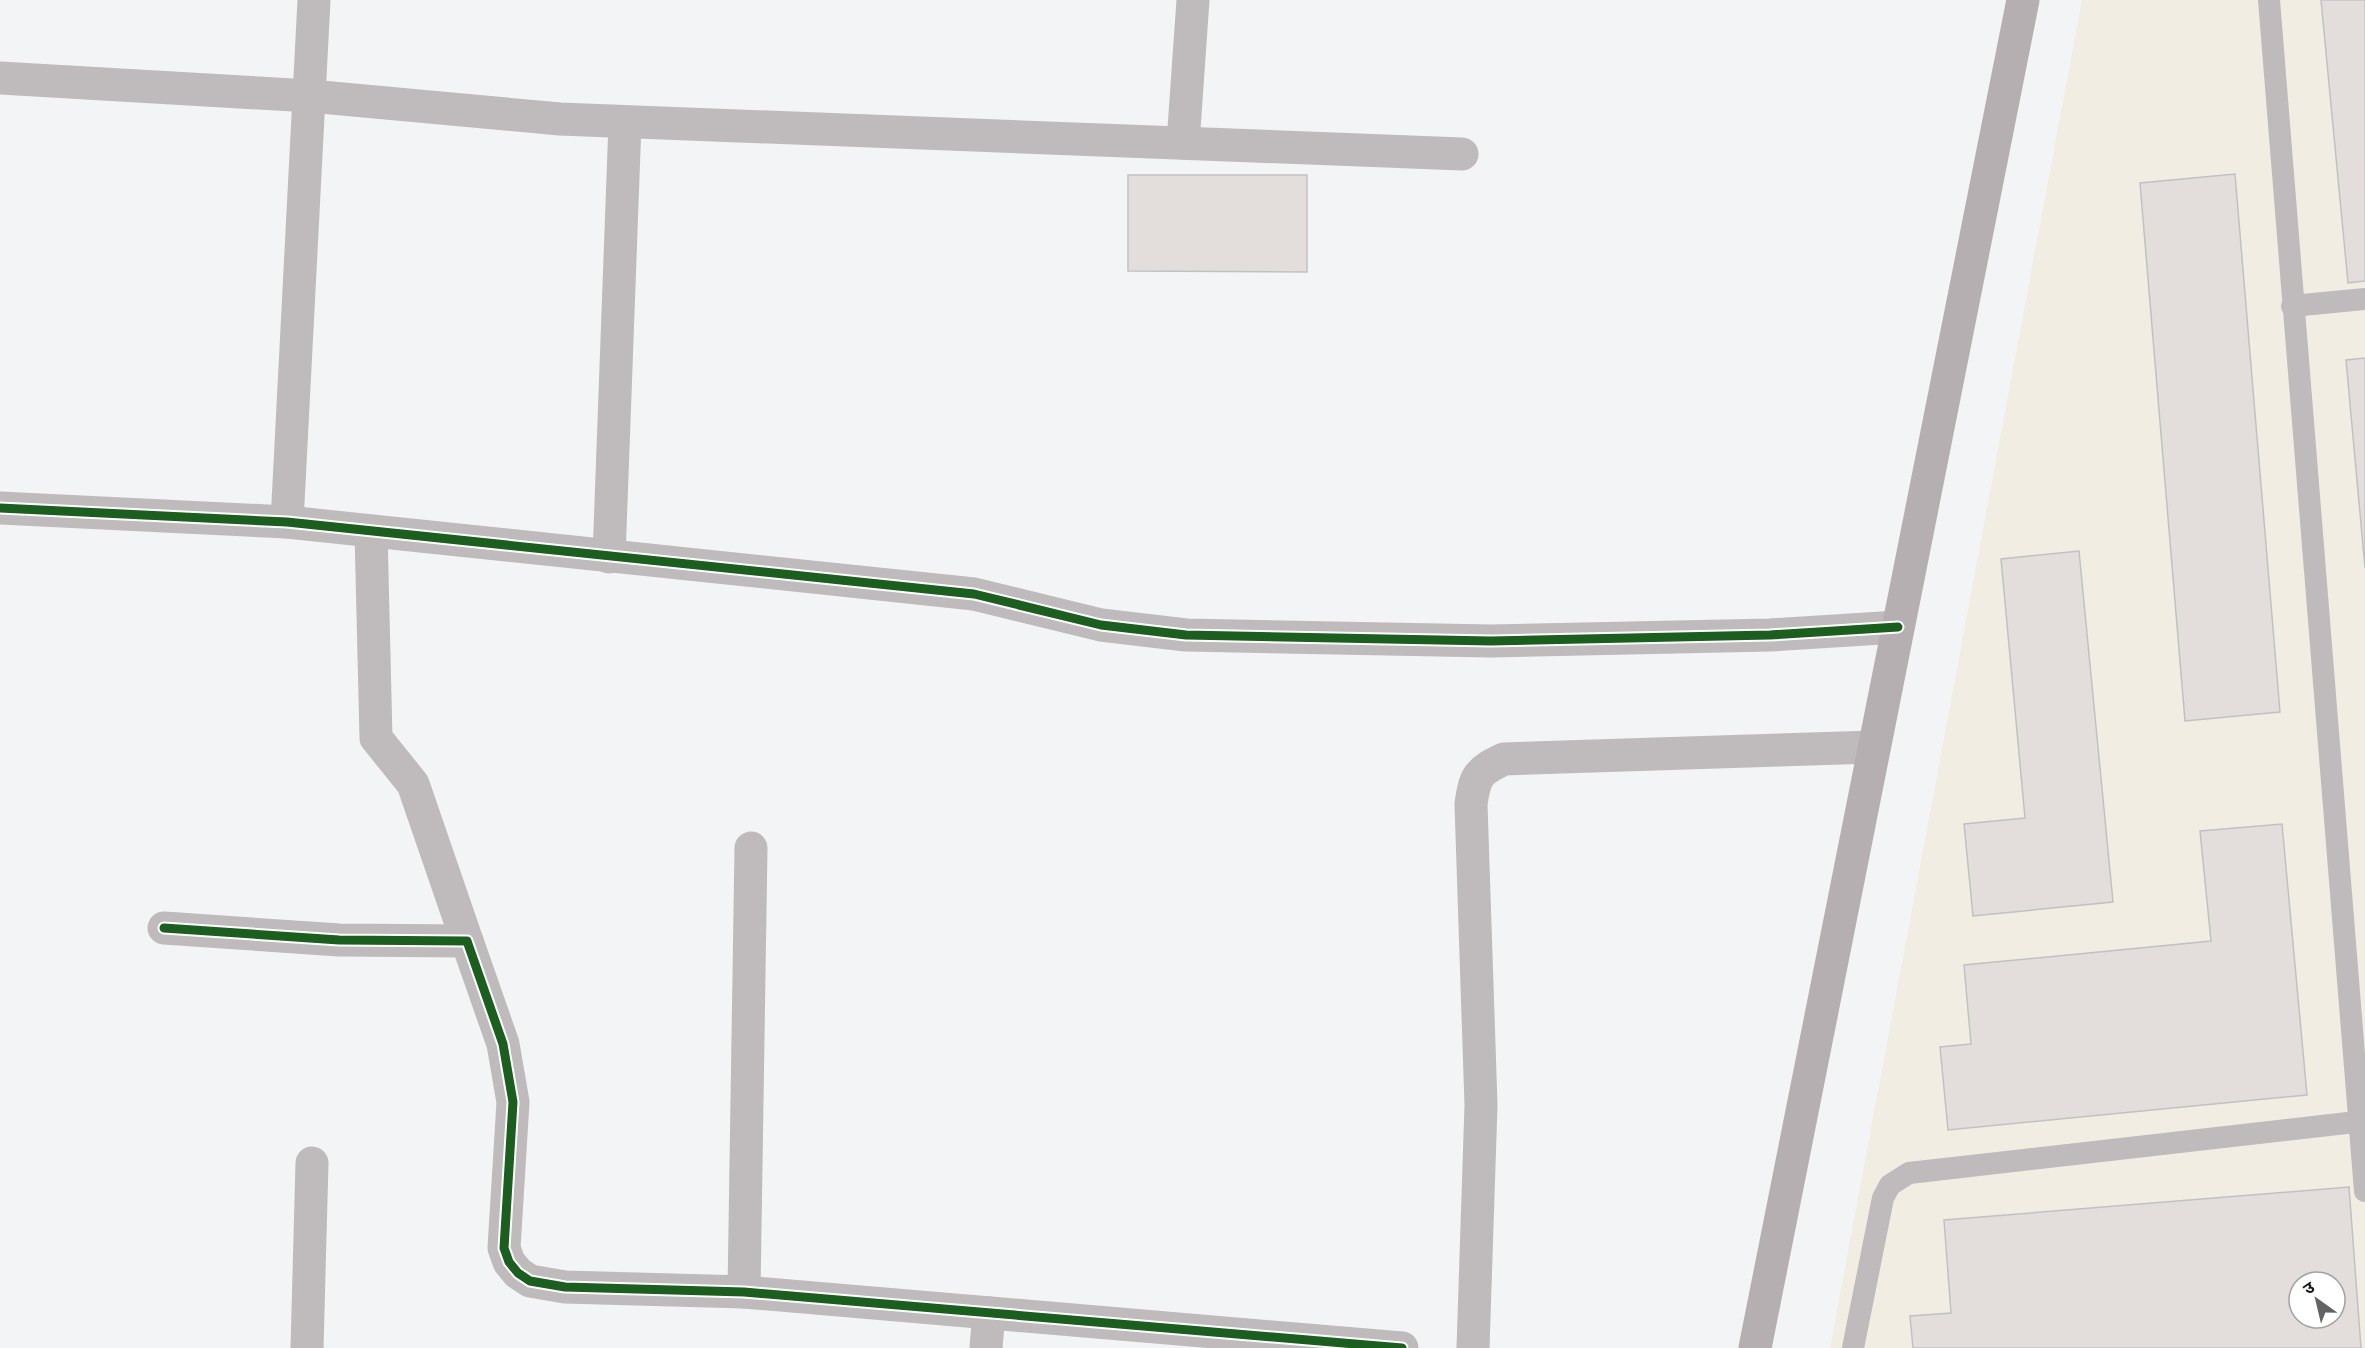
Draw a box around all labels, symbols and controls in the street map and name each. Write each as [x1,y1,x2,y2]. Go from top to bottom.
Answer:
north arrow [2287,1270,2347,1330]
text: उ [2300,1277,2319,1298]

